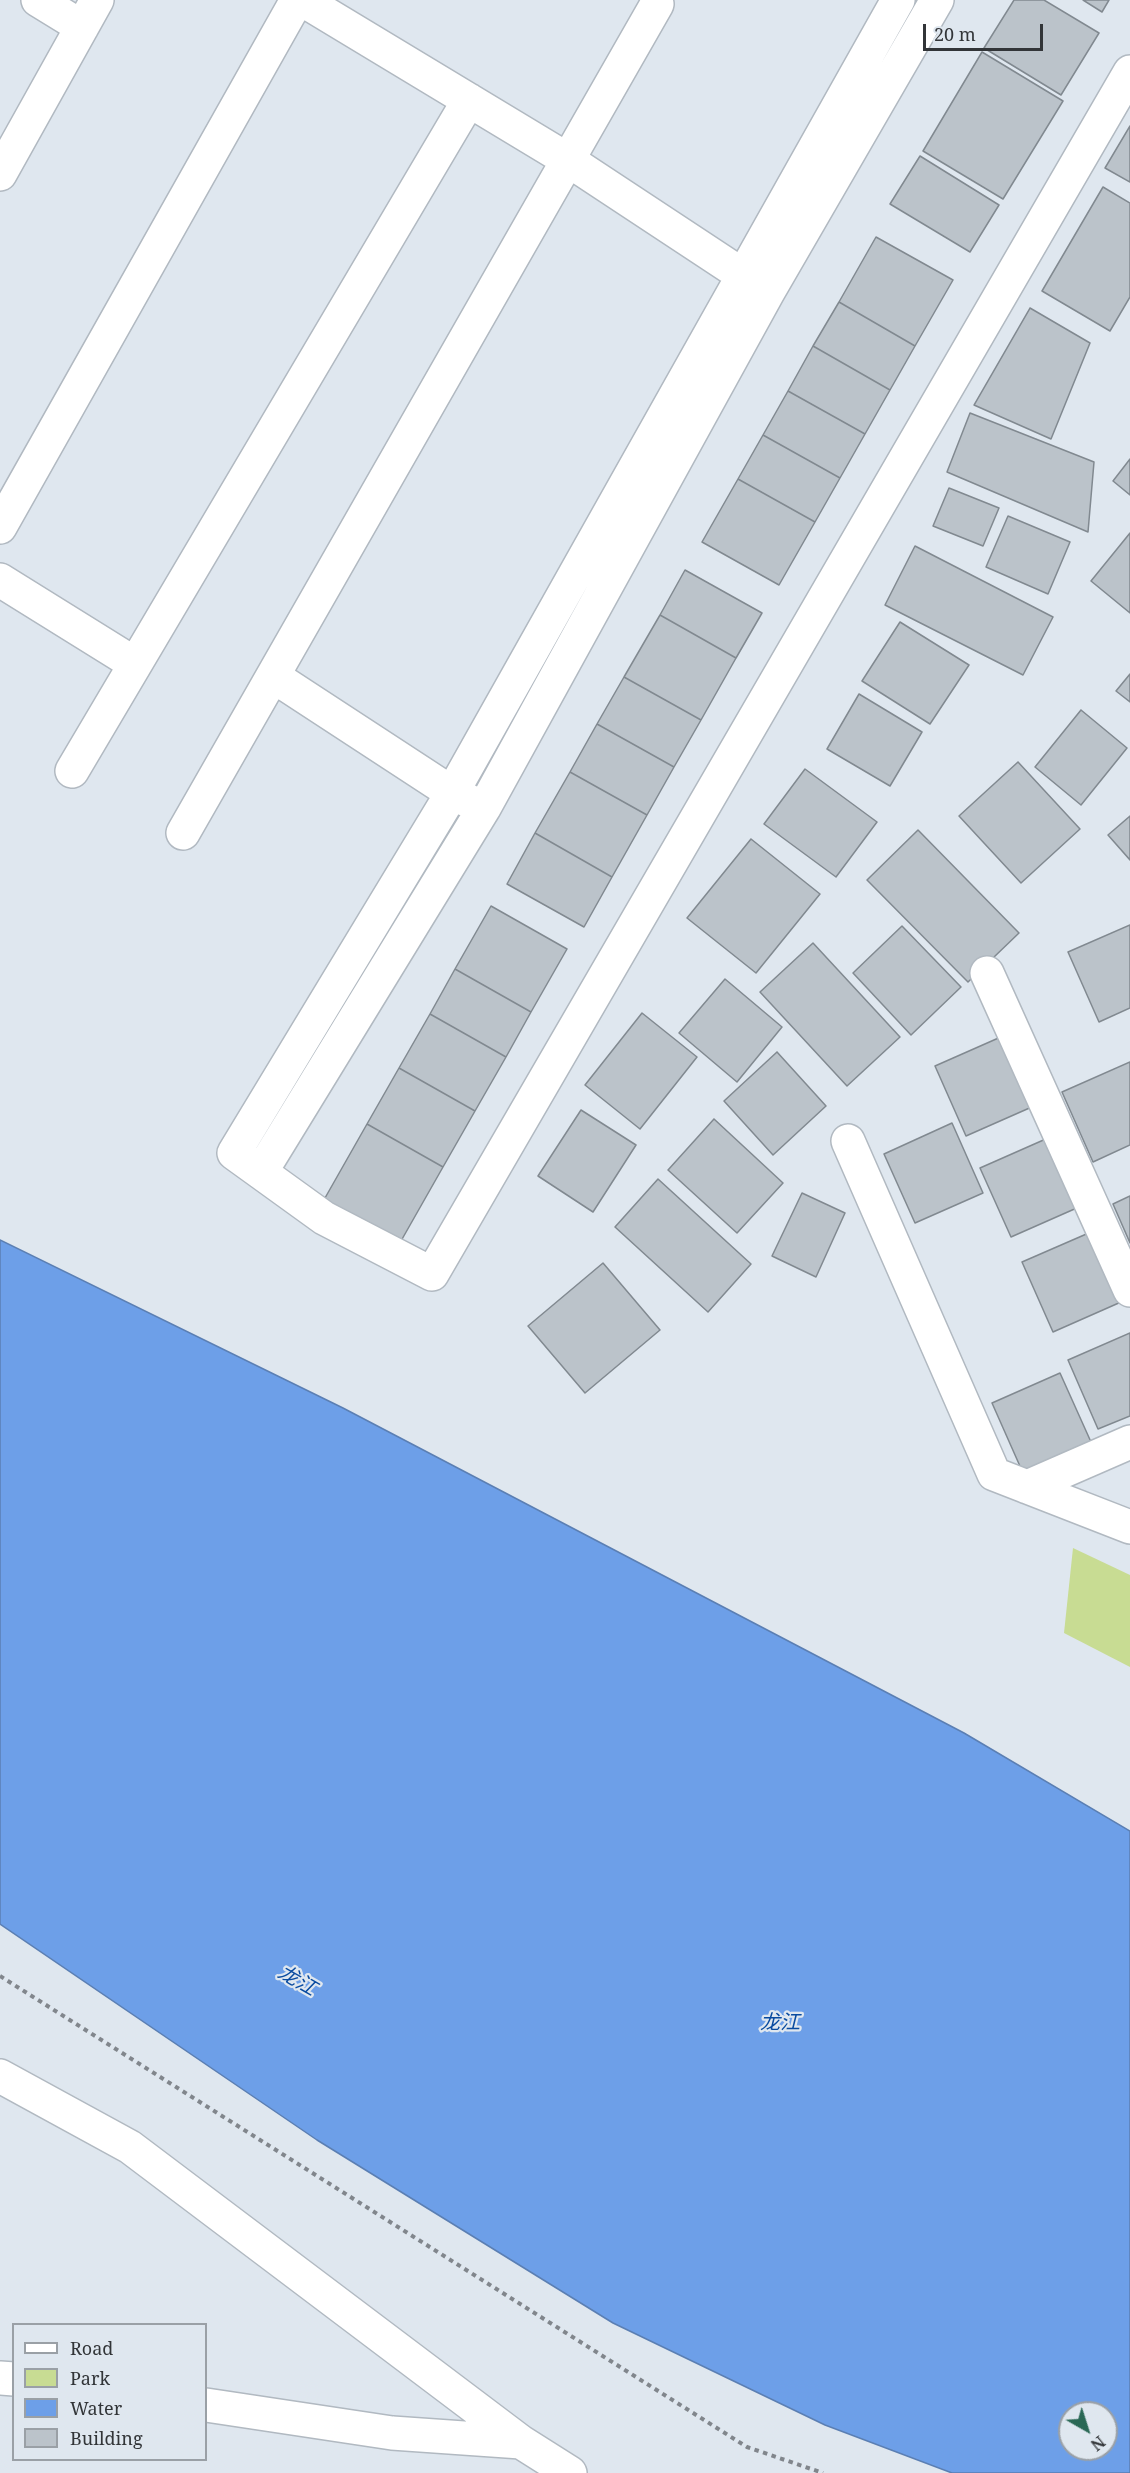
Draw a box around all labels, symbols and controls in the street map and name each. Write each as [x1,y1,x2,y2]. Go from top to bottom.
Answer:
scale bar [926,12,1046,50]
text: 20 m [934,22,976,46]
water label: 龙江 [274,1961,320,2001]
water label: 龙江 [760,2011,800,2035]
legend [12,2323,207,2461]
text: Road [70,2336,113,2360]
text: Park [70,2366,110,2390]
text: Water [70,2396,122,2420]
north arrow [1058,2401,1118,2461]
text: Building [70,2426,143,2450]
text: N [1086,2431,1110,2456]

